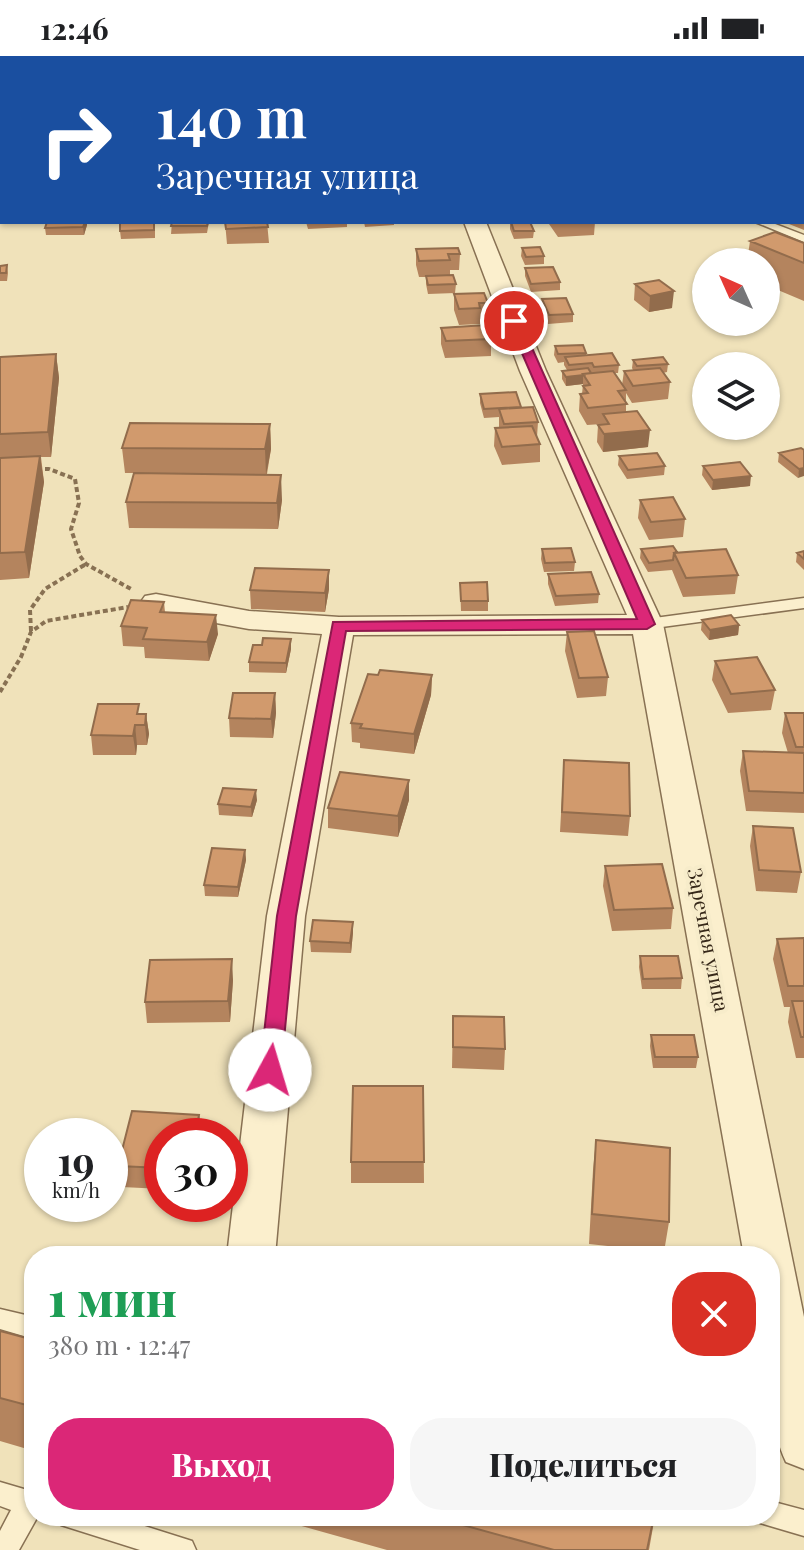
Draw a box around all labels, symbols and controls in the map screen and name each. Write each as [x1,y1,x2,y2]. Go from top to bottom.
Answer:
text: 12:46 [40,8,109,48]
text: 140 m [156,78,307,153]
icon: right [24,88,128,192]
text: Заречная улица [156,150,418,198]
north arrow [692,248,780,336]
map controls [692,248,780,440]
pin [480,287,548,355]
icon: arrive [492,299,536,343]
button: layers [692,352,780,440]
street label: Заречная улица [682,866,737,1014]
position arrow [228,1028,312,1112]
speed limit sign: 30 [144,1118,248,1222]
text: 19 [57,1133,95,1186]
text: km/h [52,1176,100,1203]
text: 1 мин [48,1265,177,1329]
button: close [672,1272,756,1356]
text: 380 m · 12:47 [48,1327,190,1362]
button: Выход [48,1418,394,1510]
button: Поделиться [410,1418,756,1510]

